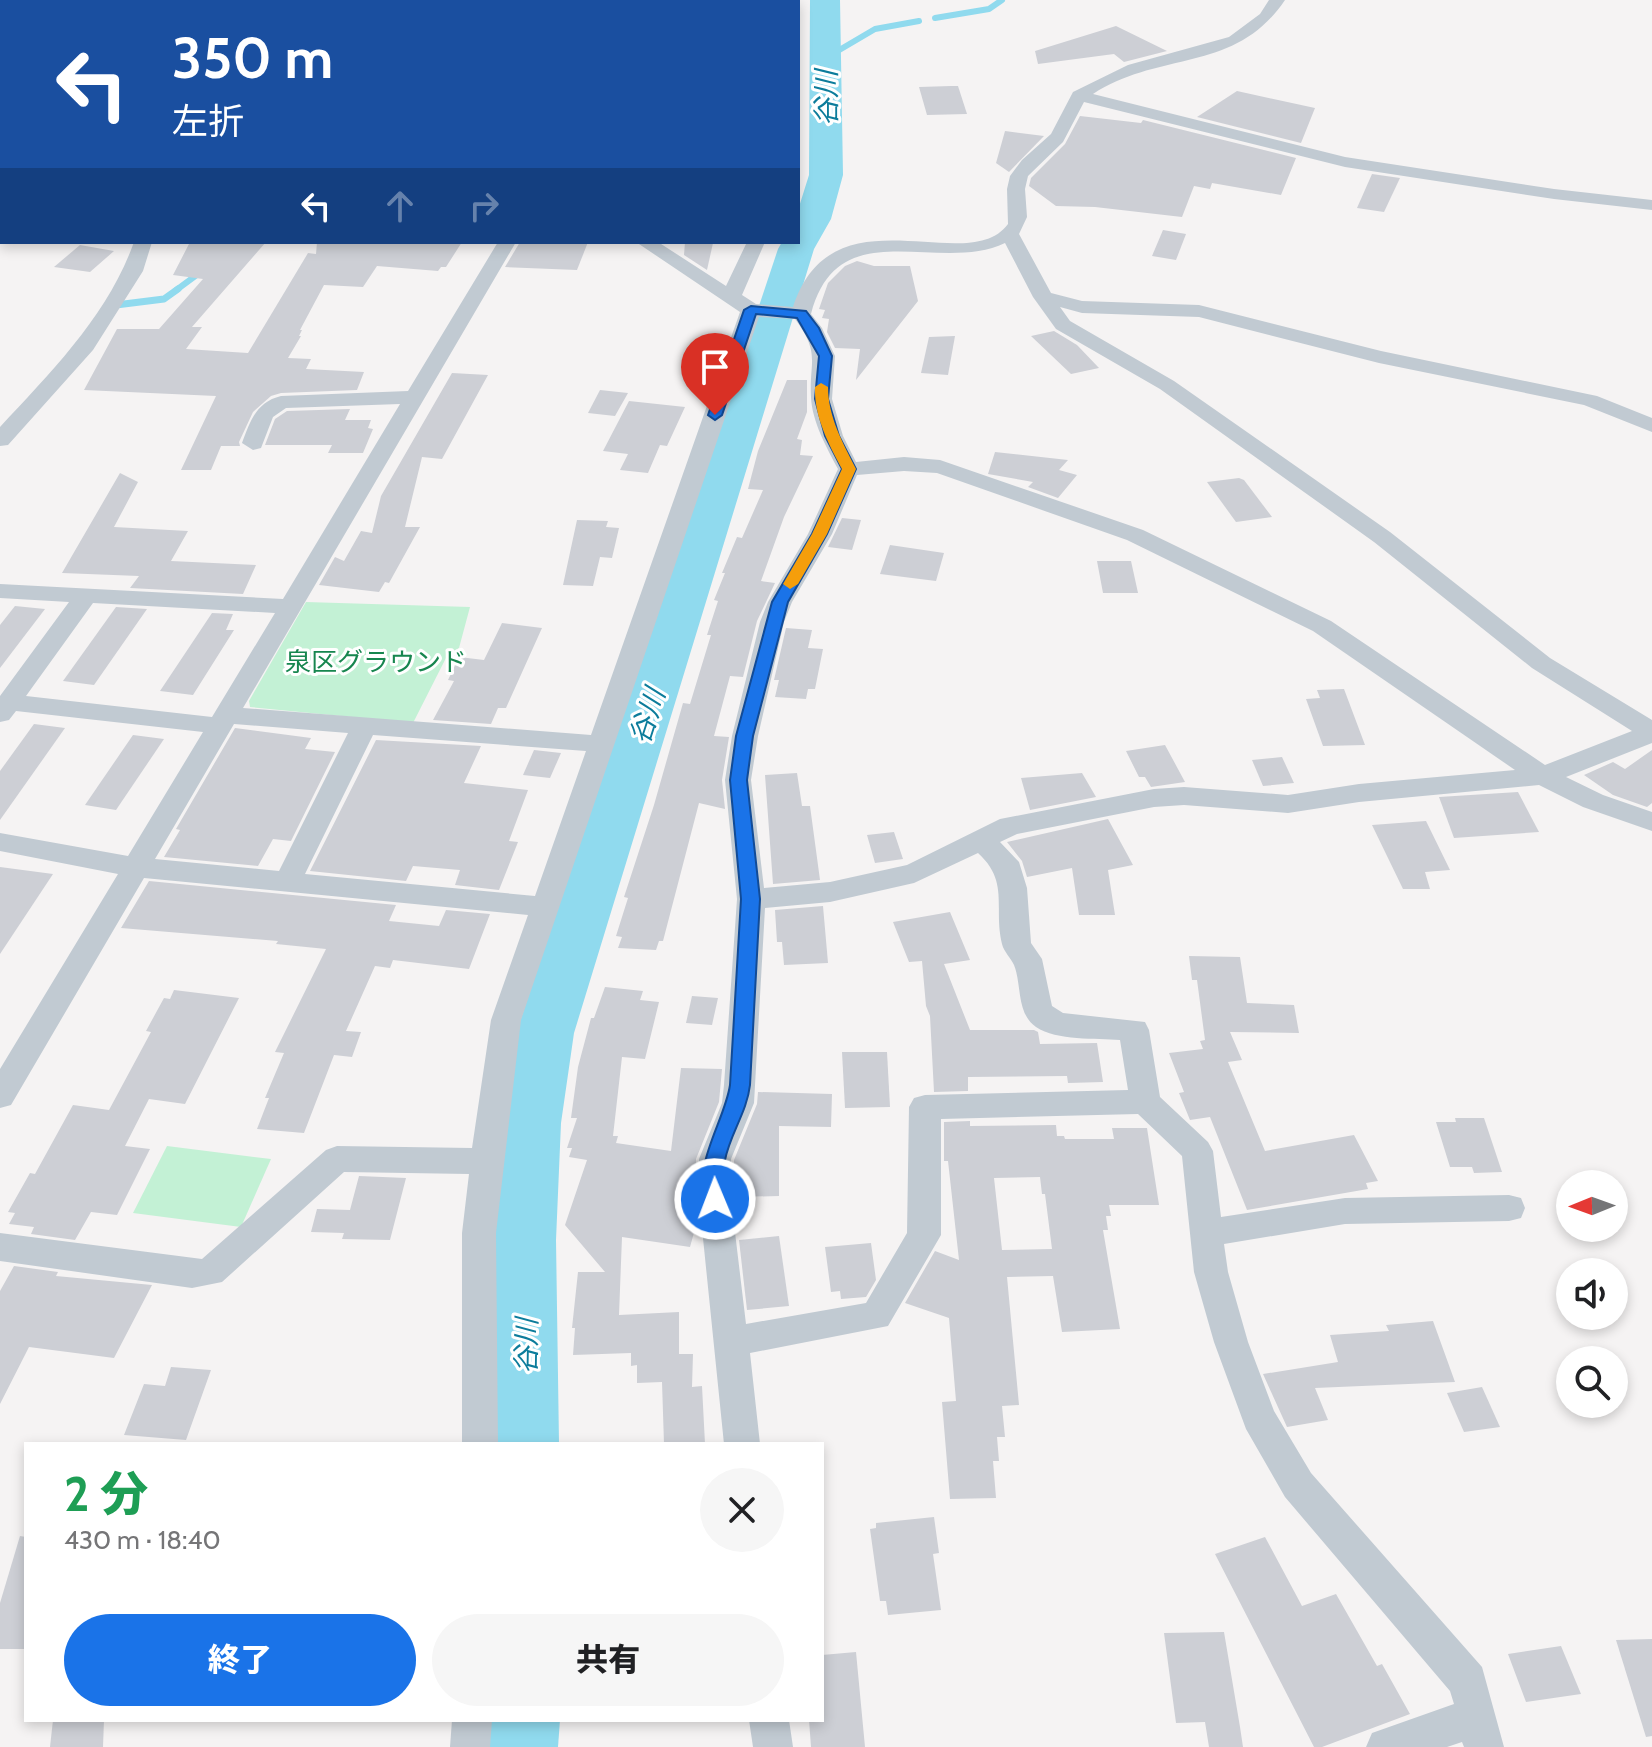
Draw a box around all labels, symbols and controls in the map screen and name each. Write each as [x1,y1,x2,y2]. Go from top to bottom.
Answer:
text: 350 m [172,24,333,92]
icon: left [40,32,144,136]
water label: 谷川 [809,67,843,126]
text: 左折 [172,99,244,143]
icon: left [294,184,338,228]
icon: ahead [378,184,422,228]
icon: right [462,184,506,228]
pin [681,333,749,415]
icon: arrive [693,345,737,389]
park label: 泉区グラウンド [285,646,467,678]
water label: 谷川 [622,681,673,748]
position arrow [673,1157,757,1241]
north arrow [1556,1170,1628,1242]
map controls [1556,1170,1628,1418]
button: sound [1556,1258,1628,1330]
water label: 谷川 [509,1315,544,1374]
button: search [1556,1346,1628,1418]
text: 2 分 [64,1465,148,1523]
button: close [700,1468,784,1552]
text: 430 m · 18:40 [64,1524,221,1556]
button: 終了 [64,1614,416,1706]
button: 共有 [432,1614,784,1706]

